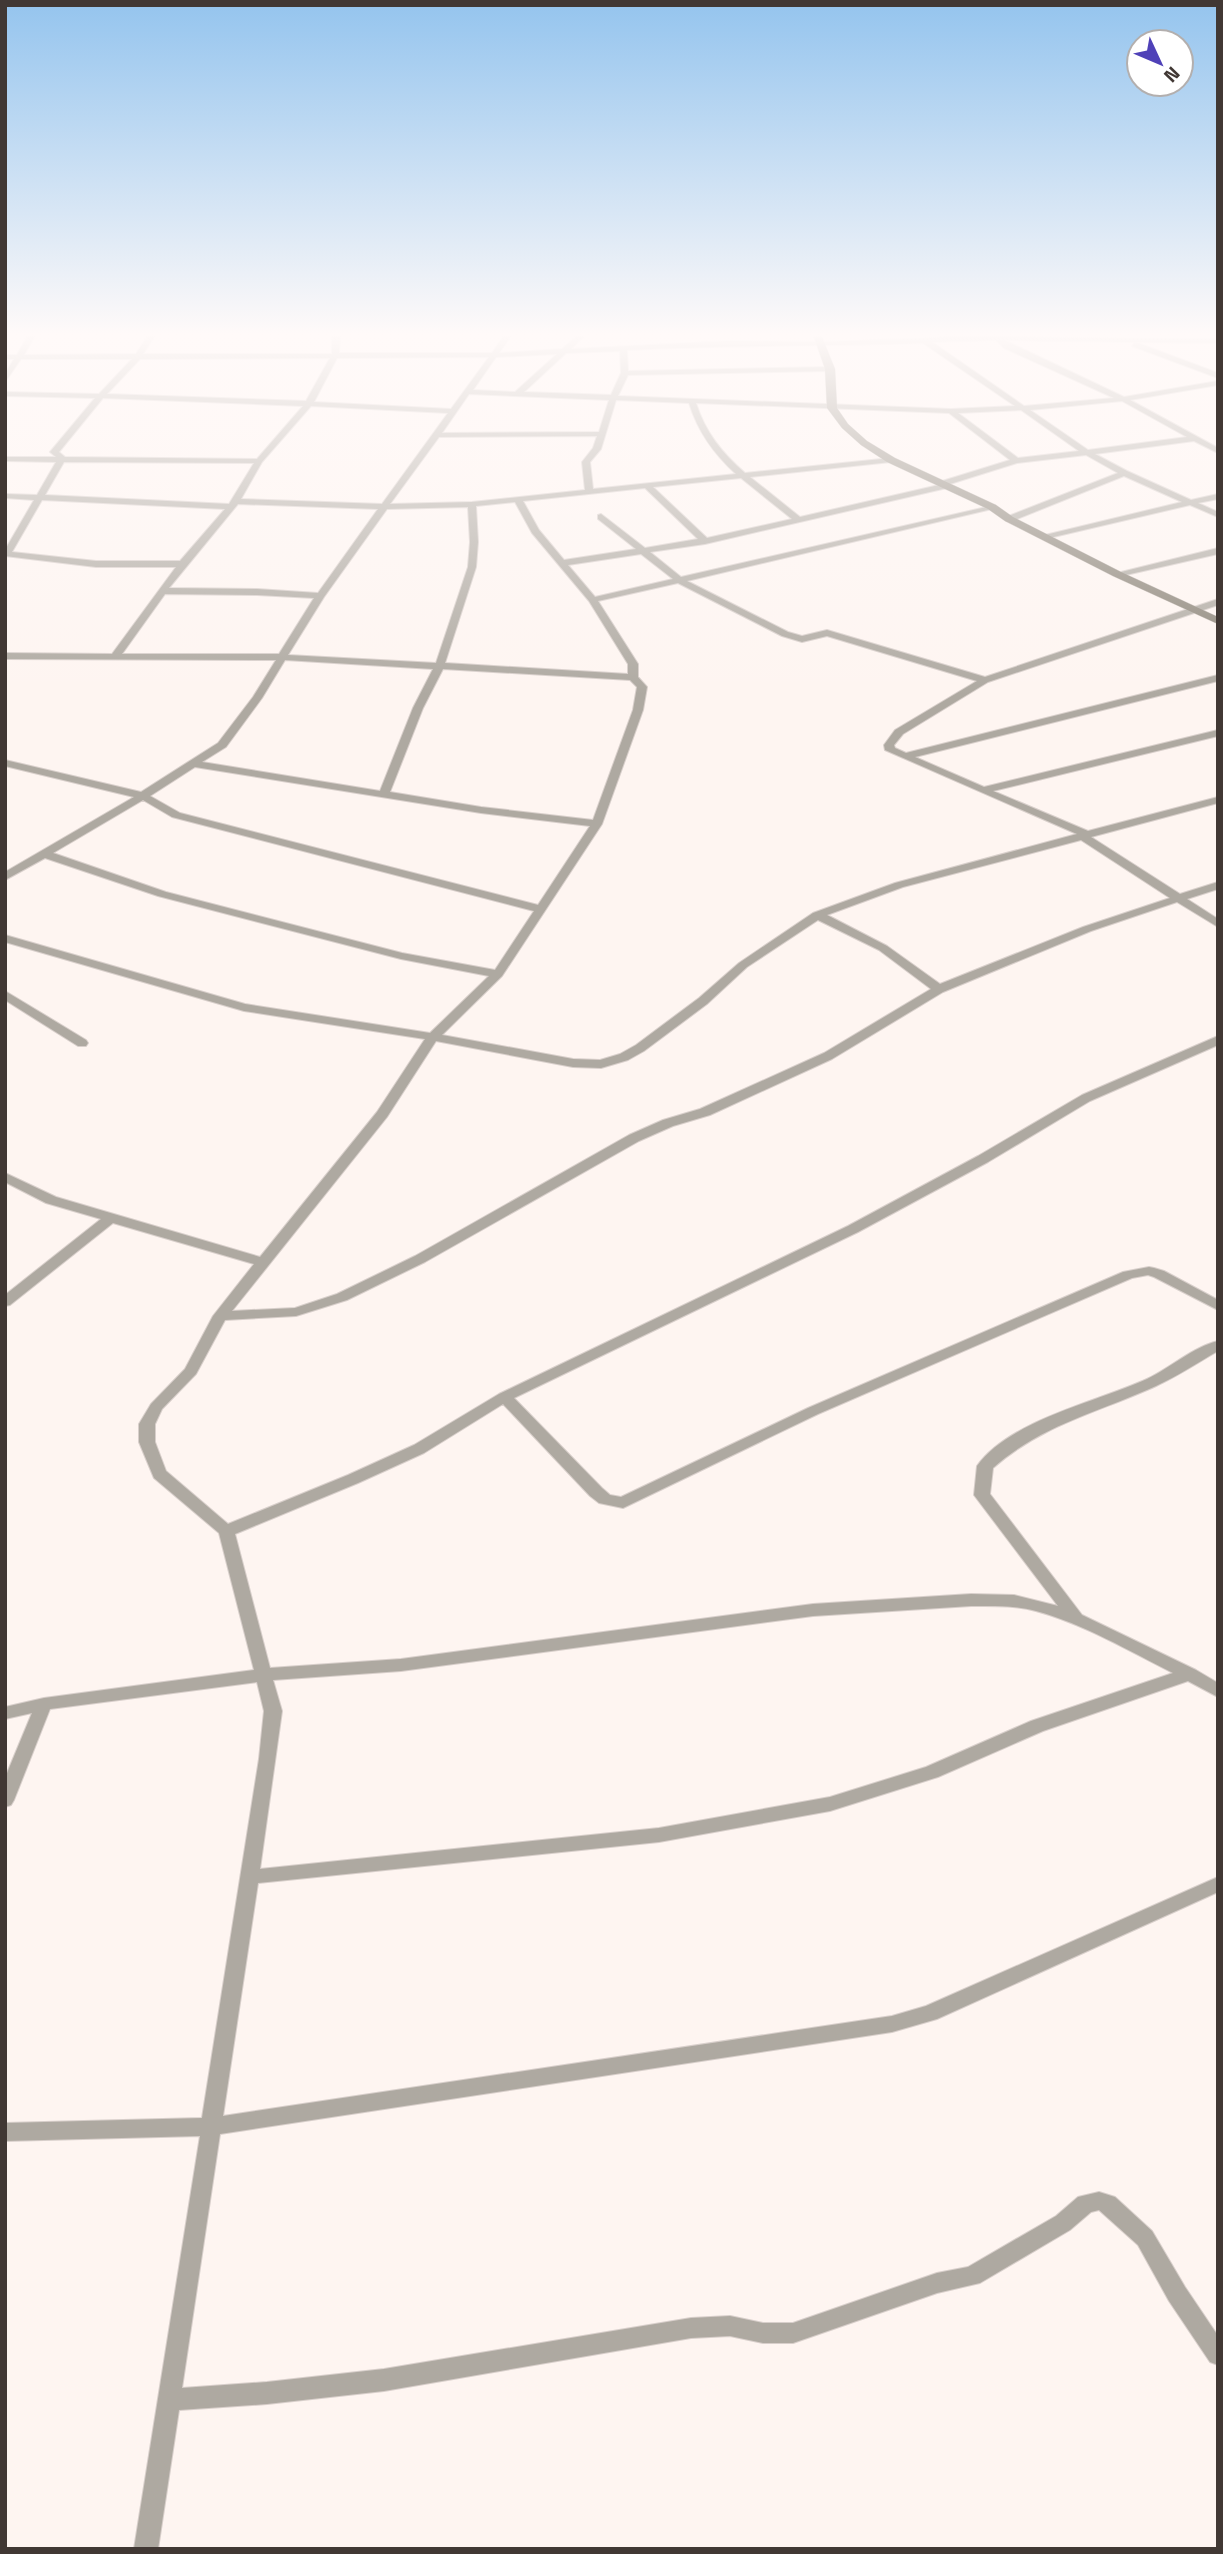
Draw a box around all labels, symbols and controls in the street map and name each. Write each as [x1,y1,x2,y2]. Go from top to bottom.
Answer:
north arrow [1125,28,1195,98]
text: N [1158,60,1188,90]

